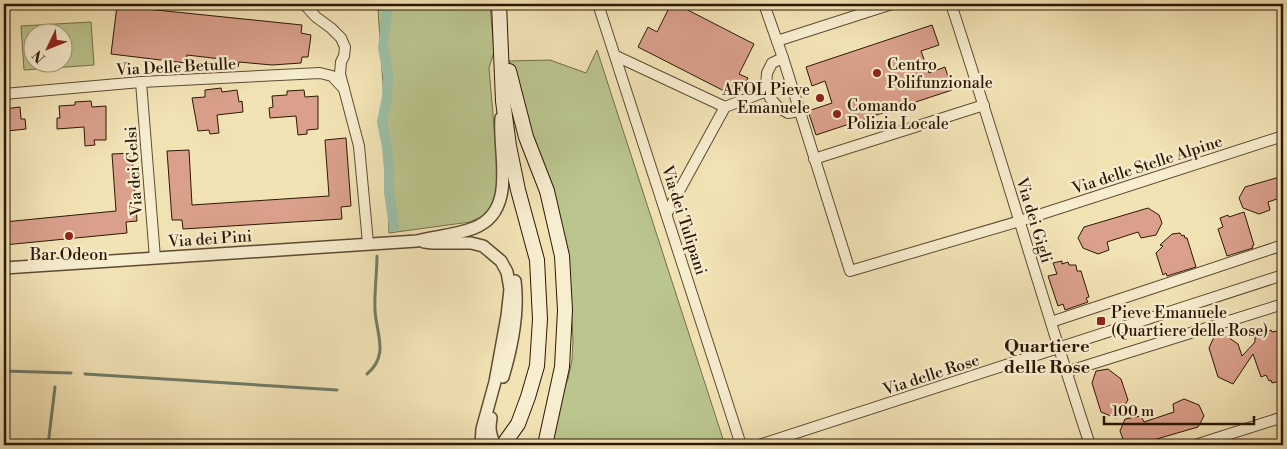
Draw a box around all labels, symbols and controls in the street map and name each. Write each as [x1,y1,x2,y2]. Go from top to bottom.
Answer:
north arrow [22,22,72,72]
text: N [29,46,50,66]
street label: Via Delle Betulle [114,54,237,80]
place label: Centro Polifunzionale [887,55,993,93]
marker: Centro Polifunzionale [871,67,883,79]
place label: AFOL Pieve Emanuele [721,80,810,118]
marker: AFOL Pieve Emanuele [814,92,826,104]
place label: Comando Polizia Locale [847,96,949,134]
marker: Comando Polizia Locale [831,108,843,120]
street label: Via dei Gelsi [121,125,147,217]
street label: Via delle Stelle Alpine [1069,131,1225,199]
street label: Via dei Tulipani [657,162,711,278]
street label: Via dei Gigli [1011,174,1057,265]
street label: Via dei Pini [166,226,253,252]
marker: Bar Odeon [63,230,75,242]
place label: Bar Odeon [29,245,108,265]
place label: Pieve Emanuele (Quartiere delle Rose) [1111,303,1268,341]
marker: Pieve Emanuele (Quartiere delle Rose) [1095,315,1107,327]
district label: Quartiere delle Rose [1004,335,1091,379]
street label: Via delle Rose [880,350,982,400]
scale bar [1104,394,1254,426]
text: 100 m [1112,402,1154,421]

